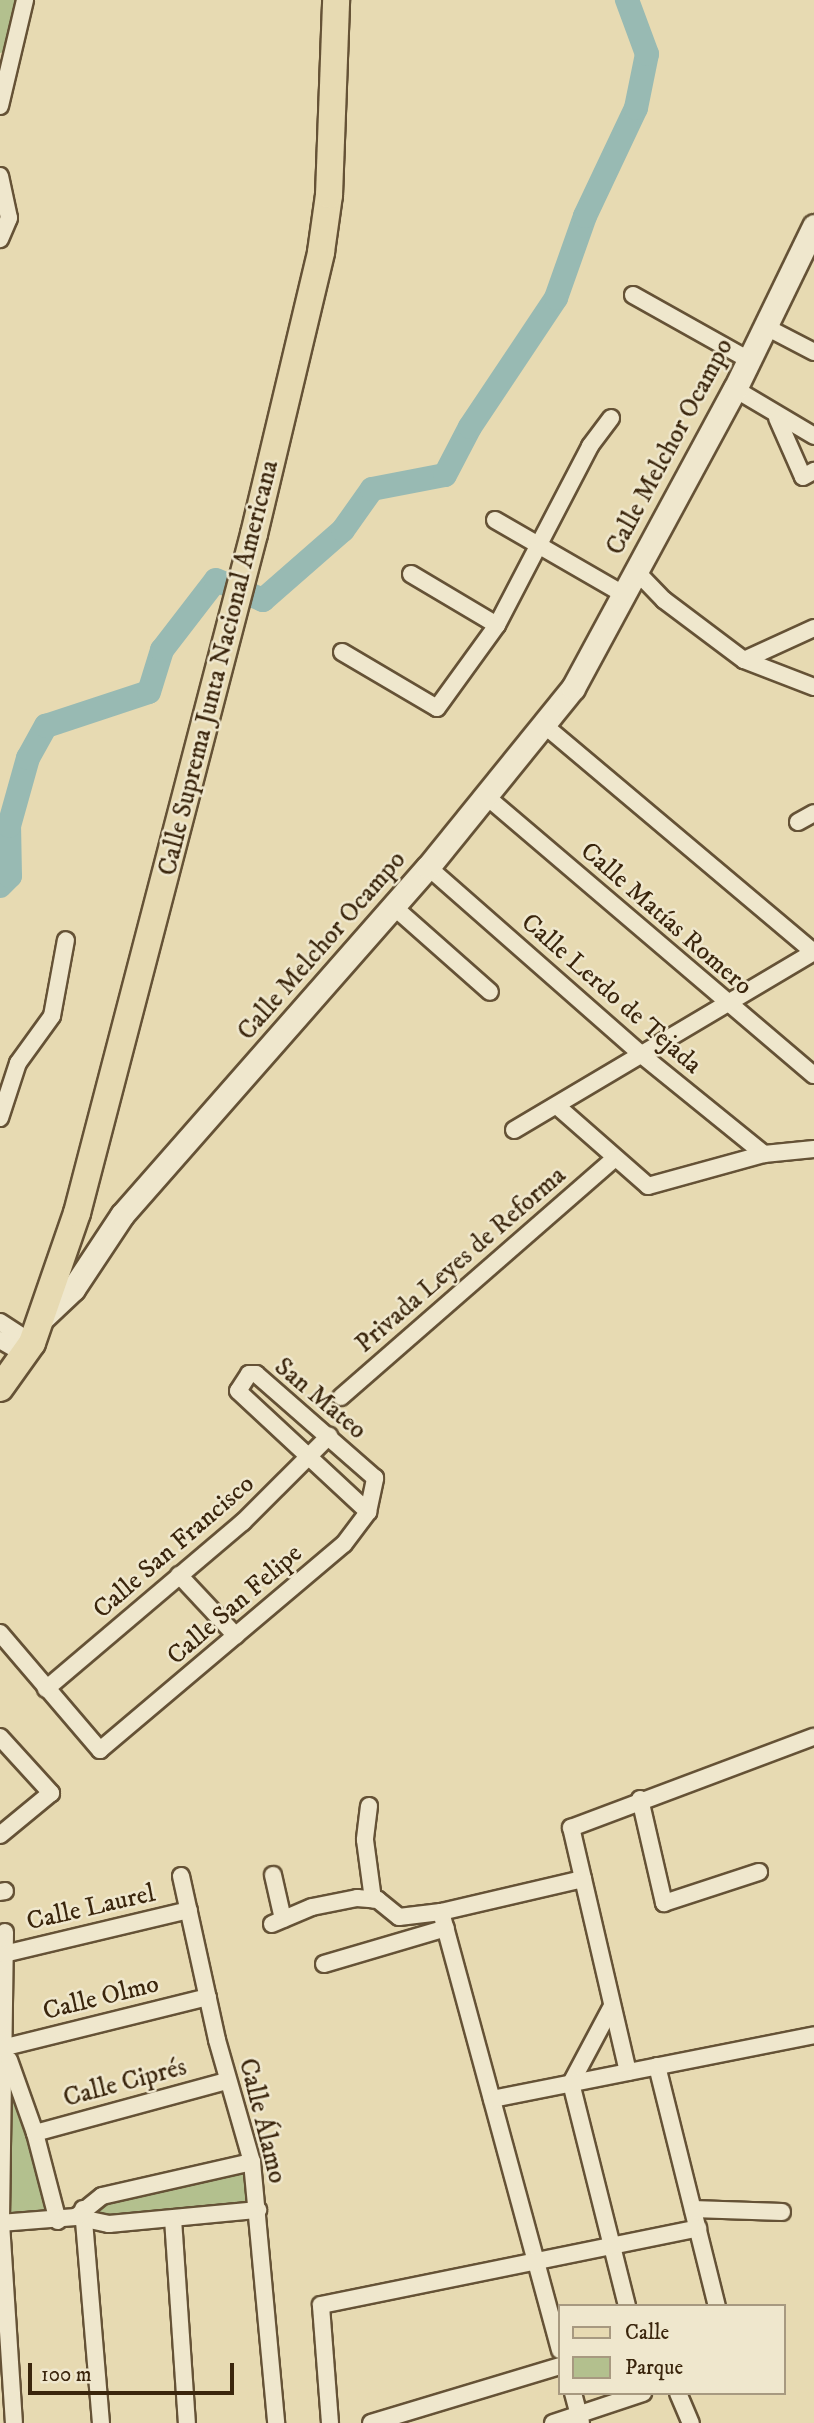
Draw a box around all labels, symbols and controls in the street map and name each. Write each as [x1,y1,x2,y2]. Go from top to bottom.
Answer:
street label: Calle Melchor Ocampo [600,333,740,561]
street label: Calle Suprema Junta Nacional Americana [152,457,286,879]
street label: Calle Matías Romero [574,836,758,1002]
street label: Calle Melchor Ocampo [231,845,413,1047]
street label: Calle Lerdo de Tejada [514,907,708,1081]
street label: Privada Leyes de Reforma [349,1160,573,1360]
street label: San Mateo [268,1352,372,1446]
street label: Calle San Francisco [87,1469,261,1625]
street label: Calle San Felipe [161,1538,309,1672]
street label: Calle Laurel [24,1878,158,1938]
street label: Calle Olmo [40,1969,162,2027]
street label: Calle Ciprés [60,2052,190,2114]
street label: Calle Álamo [231,2055,293,2187]
legend [558,2304,786,2395]
text: Calle [625,2320,669,2346]
scale bar [32,2350,238,2394]
text: Parque [625,2355,683,2381]
text: 100 m [41,2362,92,2388]

